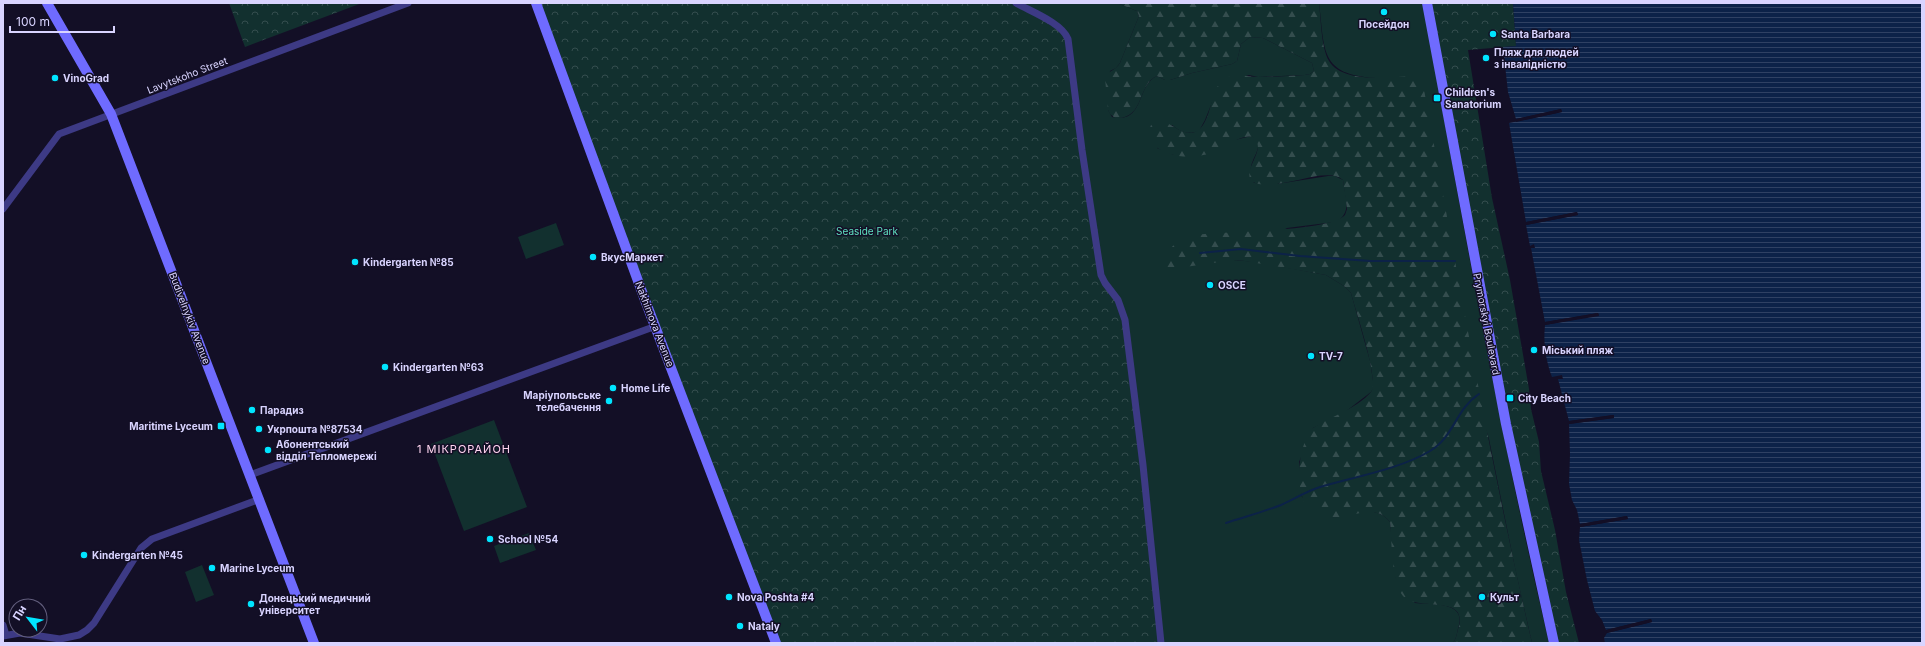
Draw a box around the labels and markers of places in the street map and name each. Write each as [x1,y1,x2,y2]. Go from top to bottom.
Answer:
marker: Посейдон [1379,7,1389,17]
place label: Посейдон [1359,18,1409,30]
place label: Santa Barbara [1501,28,1570,40]
marker: Santa Barbara [1488,29,1498,39]
place label: Пляж для людей з інвалідністю [1494,46,1579,70]
marker: Пляж для людей з інвалідністю [1481,53,1491,63]
place label: VinoGrad [63,72,109,84]
marker: VinoGrad [50,73,60,83]
place label: Children's Sanatorium [1445,86,1501,110]
marker: Children's Sanatorium [1432,93,1442,103]
place label: ВкусМаркет [601,251,663,264]
marker: ВкусМаркет [588,252,598,262]
place label: Kindergarten №85 [363,256,454,269]
marker: Kindergarten №85 [350,257,360,267]
place label: OSCE [1218,279,1246,291]
marker: OSCE [1205,280,1215,290]
place label: Міський пляж [1542,344,1613,356]
marker: Міський пляж [1529,345,1539,355]
place label: TV-7 [1319,350,1343,362]
marker: TV-7 [1306,351,1316,361]
place label: Kindergarten №63 [393,361,484,374]
marker: Kindergarten №63 [380,362,390,372]
place label: Home Life [621,382,670,394]
marker: Home Life [608,383,618,393]
place label: Маріупольське телебачення [523,389,601,413]
place label: City Beach [1518,392,1571,405]
marker: City Beach [1505,393,1515,403]
marker: Маріупольське телебачення [604,396,614,406]
place label: Парадиз [260,404,304,416]
marker: Парадиз [247,405,257,415]
place label: Maritime Lyceum [129,420,213,433]
marker: Maritime Lyceum [216,421,226,431]
place label: Укрпошта №87534 [267,423,363,435]
marker: Укрпошта №87534 [254,424,264,434]
place label: Абонентський відділ Тепломережі [276,438,377,462]
marker: Абонентський відділ Тепломережі [263,445,273,455]
place label: School №54 [498,533,558,545]
marker: School №54 [485,534,495,544]
place label: Kindergarten №45 [92,549,183,562]
marker: Kindergarten №45 [79,550,89,560]
place label: Marine Lyceum [220,562,295,575]
marker: Marine Lyceum [207,563,217,573]
place label: Nova Poshta #4 [737,591,814,603]
place label: Культ [1490,591,1519,604]
place label: Донецький медичний університет [259,592,371,617]
marker: Nova Poshta #4 [724,592,734,602]
marker: Культ [1477,592,1487,602]
marker: Донецький медичний університет [246,599,256,609]
place label: Nataly [748,620,780,633]
marker: Nataly [735,621,745,631]

